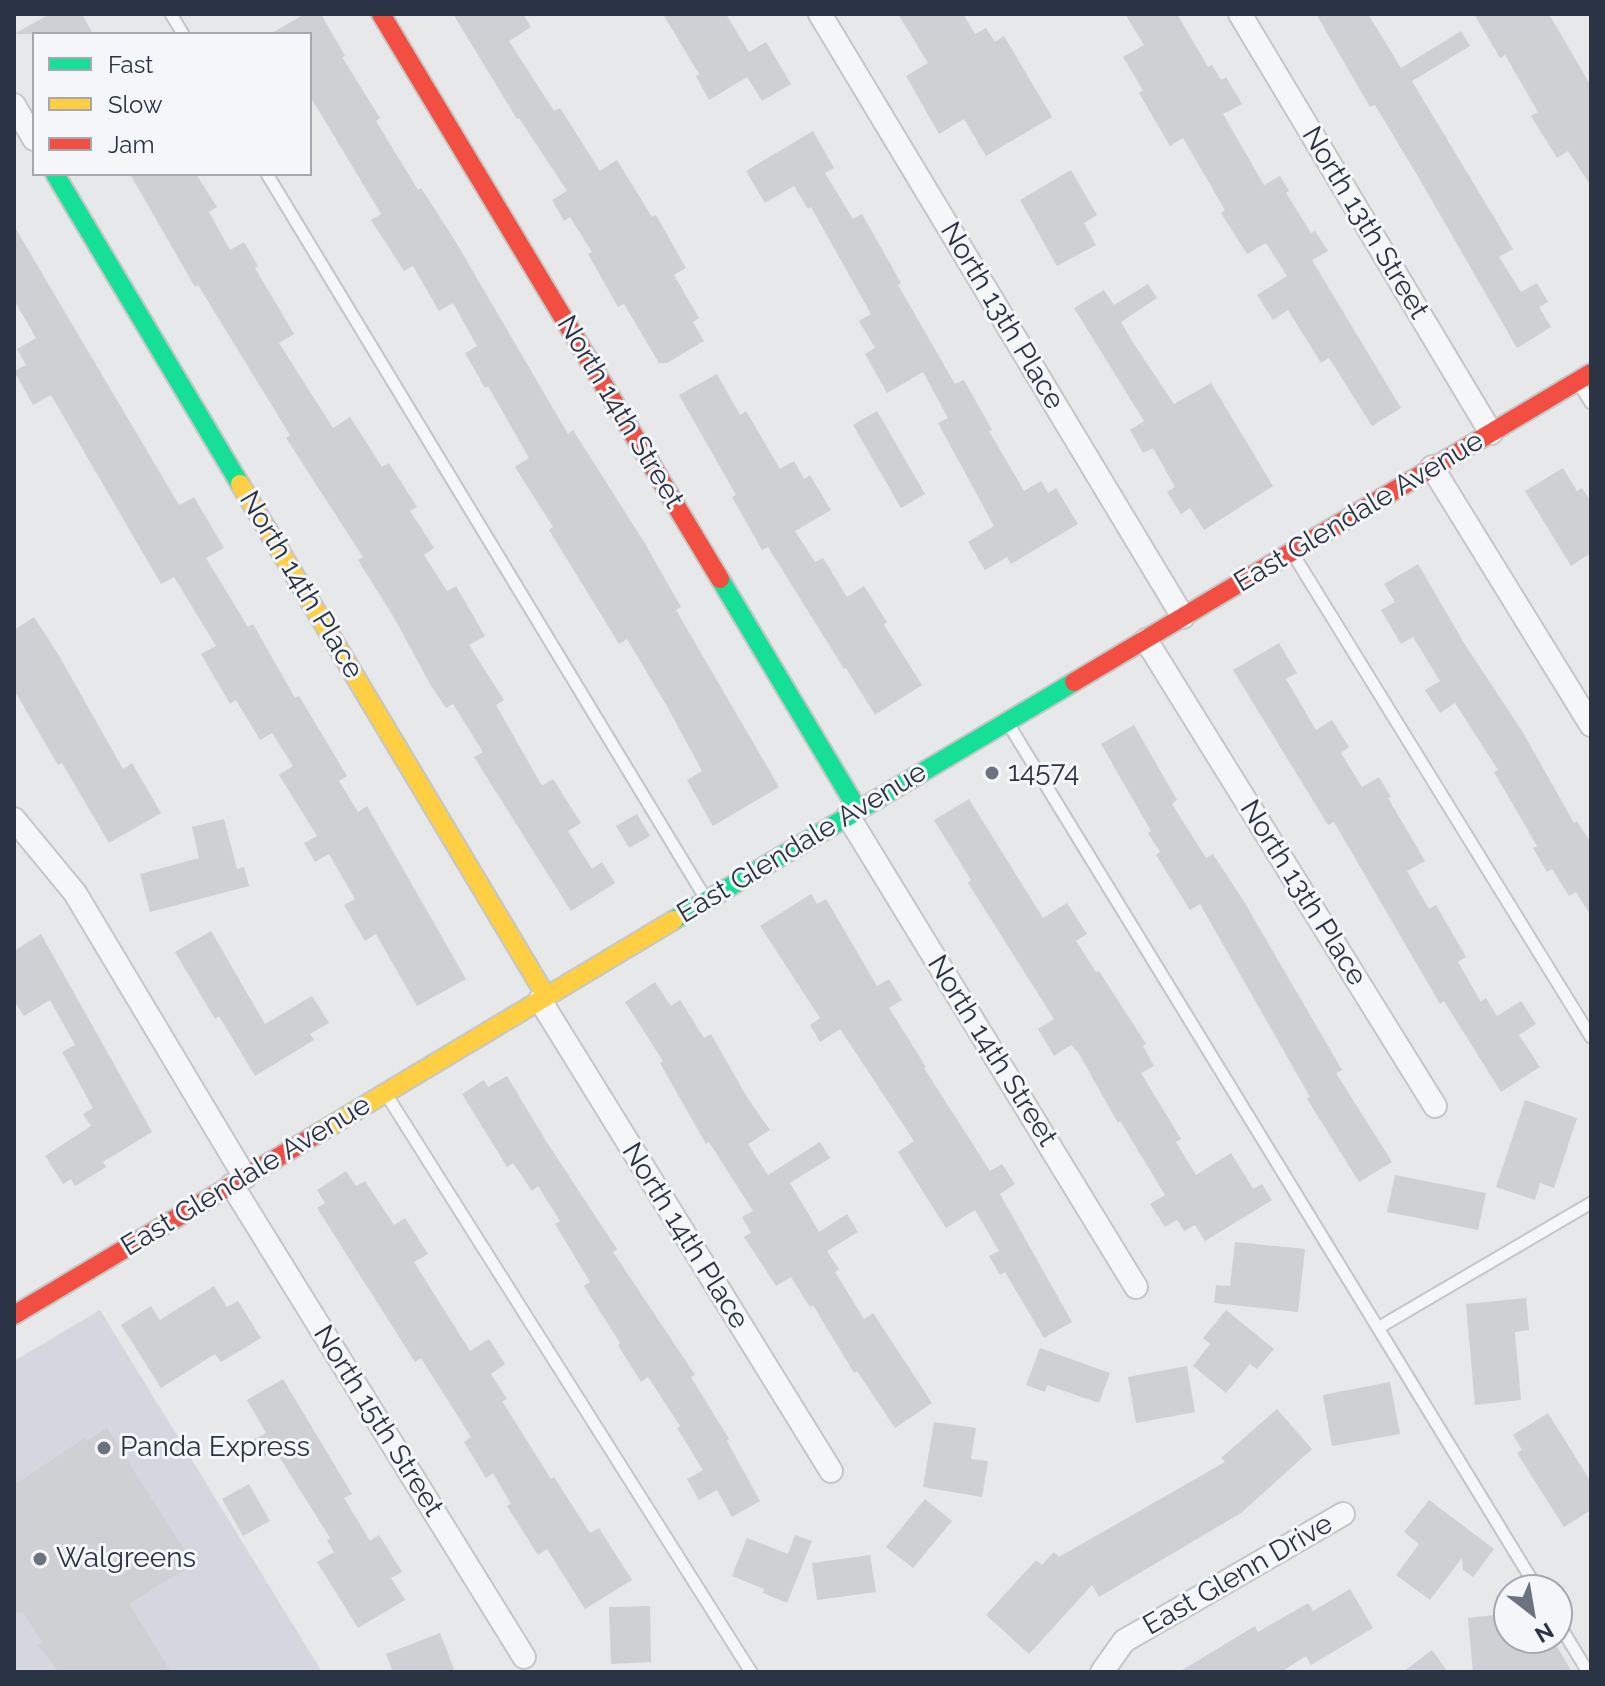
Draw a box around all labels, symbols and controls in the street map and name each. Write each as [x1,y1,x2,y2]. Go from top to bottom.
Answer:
legend [32,32,312,176]
text: Fast [108,50,153,79]
text: Slow [108,90,162,119]
street label: North 13th Street [1294,121,1436,325]
text: Jam [108,130,154,159]
street label: North 13th Place [933,216,1071,416]
street label: North 14th Street [549,310,691,514]
street label: East Glendale Avenue [1228,424,1490,600]
street label: North 14th Place [232,485,370,685]
street label: East Glendale Avenue [671,755,933,931]
place label: 14574 [1008,756,1079,790]
marker: 14574 [983,764,1001,782]
street label: North 13th Place [1232,794,1374,992]
street label: North 14th Street [920,949,1064,1153]
street label: East Glendale Avenue [115,1088,377,1264]
street label: North 14th Place [614,1137,756,1335]
street label: North 15th Street [306,1319,450,1523]
place label: Panda Express [120,1431,310,1465]
marker: Panda Express [95,1439,113,1457]
street label: East Glenn Drive [1137,1507,1339,1643]
place label: Walgreens [56,1542,196,1576]
marker: Walgreens [31,1550,49,1568]
north arrow [1493,1574,1573,1654]
text: N [1530,1617,1558,1648]

